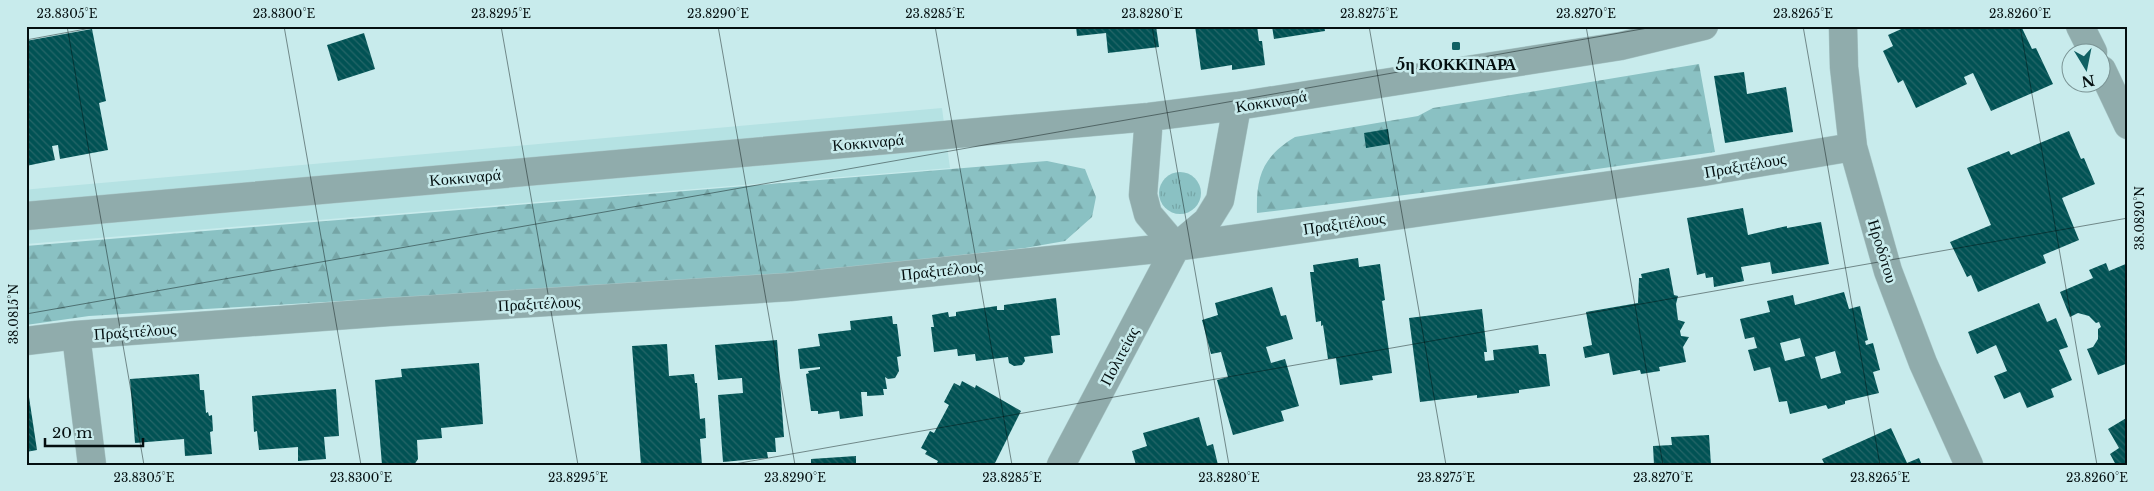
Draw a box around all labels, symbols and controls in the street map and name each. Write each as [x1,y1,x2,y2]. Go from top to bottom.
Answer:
text: 23.8305°E [37,6,98,21]
text: 23.8300°E [253,6,316,21]
text: 23.8295°E [471,6,531,21]
text: 23.8290°E [687,6,749,21]
text: 23.8285°E [905,6,965,21]
text: 23.8280°E [1121,6,1183,21]
text: 23.8275°E [1340,6,1398,21]
text: 23.8270°E [1556,6,1616,21]
text: 23.8265°E [1773,6,1833,21]
text: 23.8260°E [1989,6,2051,21]
marker: 5η ΚΟΚΚΙΝΑΡΑ [1450,40,1462,52]
north arrow [2062,42,2112,92]
place label: 5η ΚΟΚΚΙΝΑΡΑ [1396,54,1517,74]
text: N [2080,71,2096,91]
street label: Κοκκιναρά [1234,85,1309,117]
street label: Κοκκιναρά [831,129,905,155]
street label: Πραξιτέλους [1703,148,1788,182]
street label: Κοκκιναρά [428,164,502,190]
text: 38.0820°N [2132,186,2147,250]
street label: Πραξιτέλους [1302,207,1387,239]
street label: Ηροδότου [1864,217,1902,285]
street label: Πραξιτέλους [900,256,985,284]
text: 38.0815°N [6,284,21,344]
street label: Πραξιτέλους [497,291,581,315]
street label: Πραξιτέλους [93,318,178,344]
street label: Πολιτείας [1095,323,1143,389]
scale bar [45,416,142,448]
text: 20 m [52,423,92,442]
text: 23.8305°E [114,470,175,485]
text: 23.8300°E [330,470,393,485]
text: 23.8295°E [548,470,608,485]
text: 23.8290°E [764,470,826,485]
text: 23.8285°E [982,470,1042,485]
text: 23.8280°E [1198,470,1260,485]
text: 23.8275°E [1417,470,1475,485]
text: 23.8270°E [1633,470,1693,485]
text: 23.8265°E [1850,470,1910,485]
text: 23.8260°E [2066,470,2128,485]

